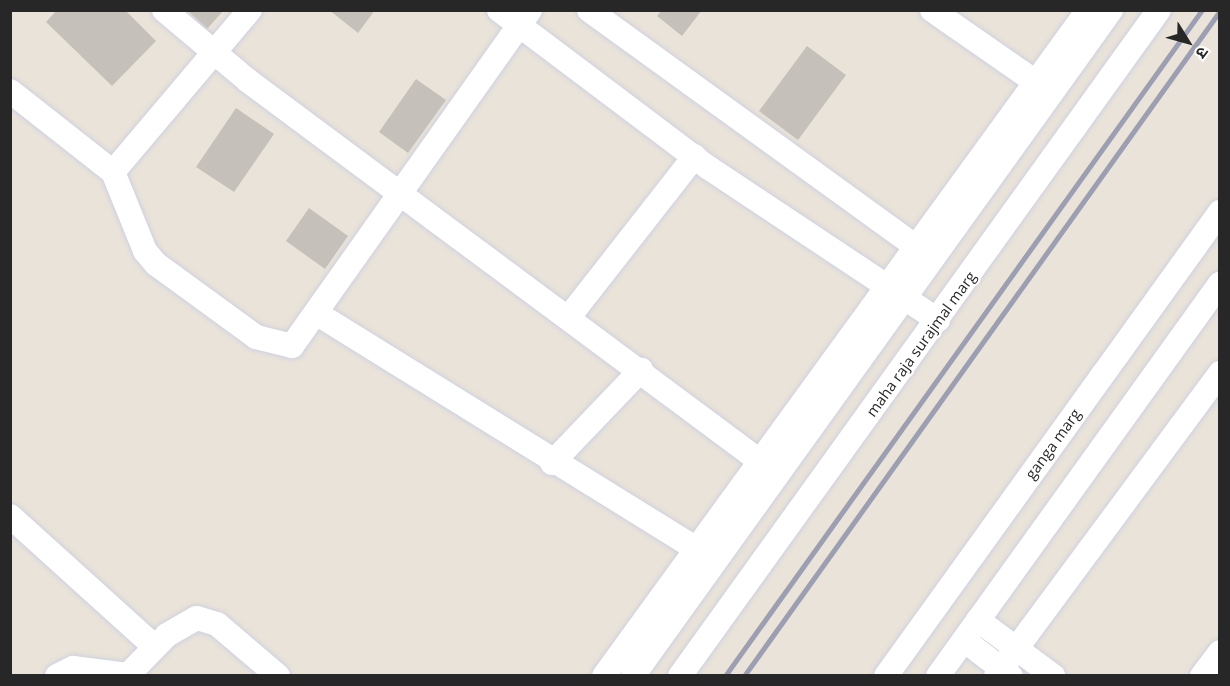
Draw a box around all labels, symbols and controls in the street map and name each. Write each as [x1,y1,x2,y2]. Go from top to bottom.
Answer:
north arrow [1158,12,1218,72]
text: उ [1191,42,1214,63]
street label: maha raja surajmal marg [862,268,980,420]
street label: ganga marg [1021,405,1085,483]

